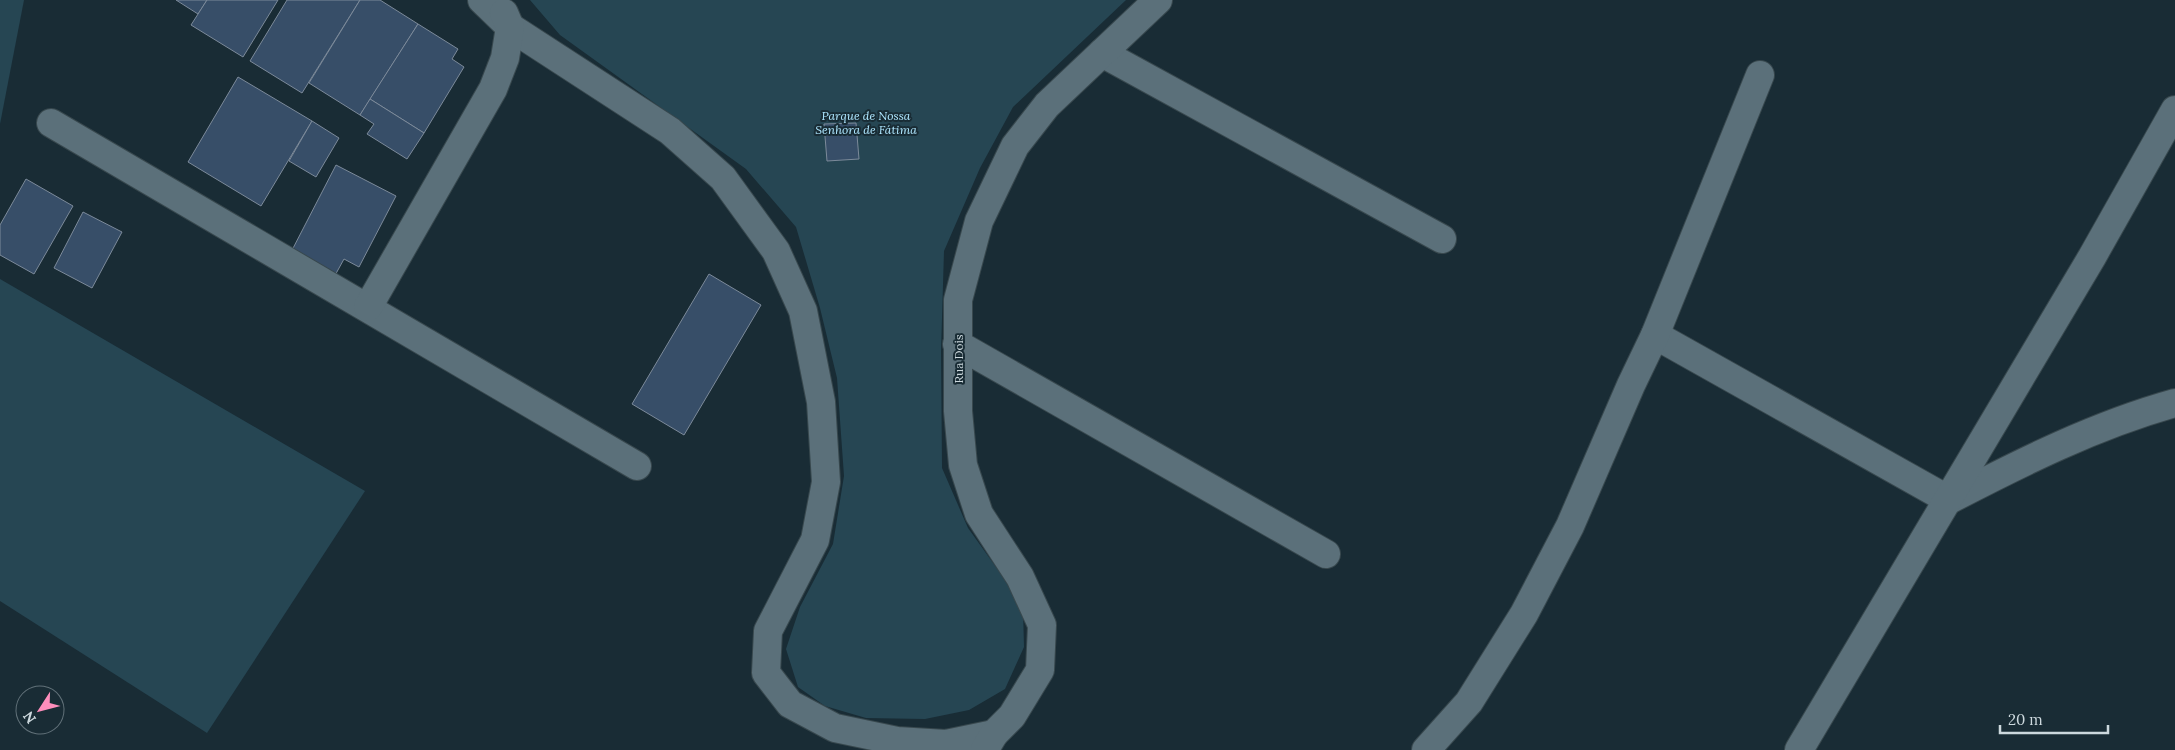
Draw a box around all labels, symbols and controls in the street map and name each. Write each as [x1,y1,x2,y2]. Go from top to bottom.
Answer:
park label: Parque de Nossa Senhora de Fátima [815,108,917,137]
street label: Rua Dois [951,334,966,383]
north arrow [15,685,65,735]
scale bar [2000,702,2108,734]
text: N [19,708,40,727]
text: 20 m [2008,710,2043,729]

